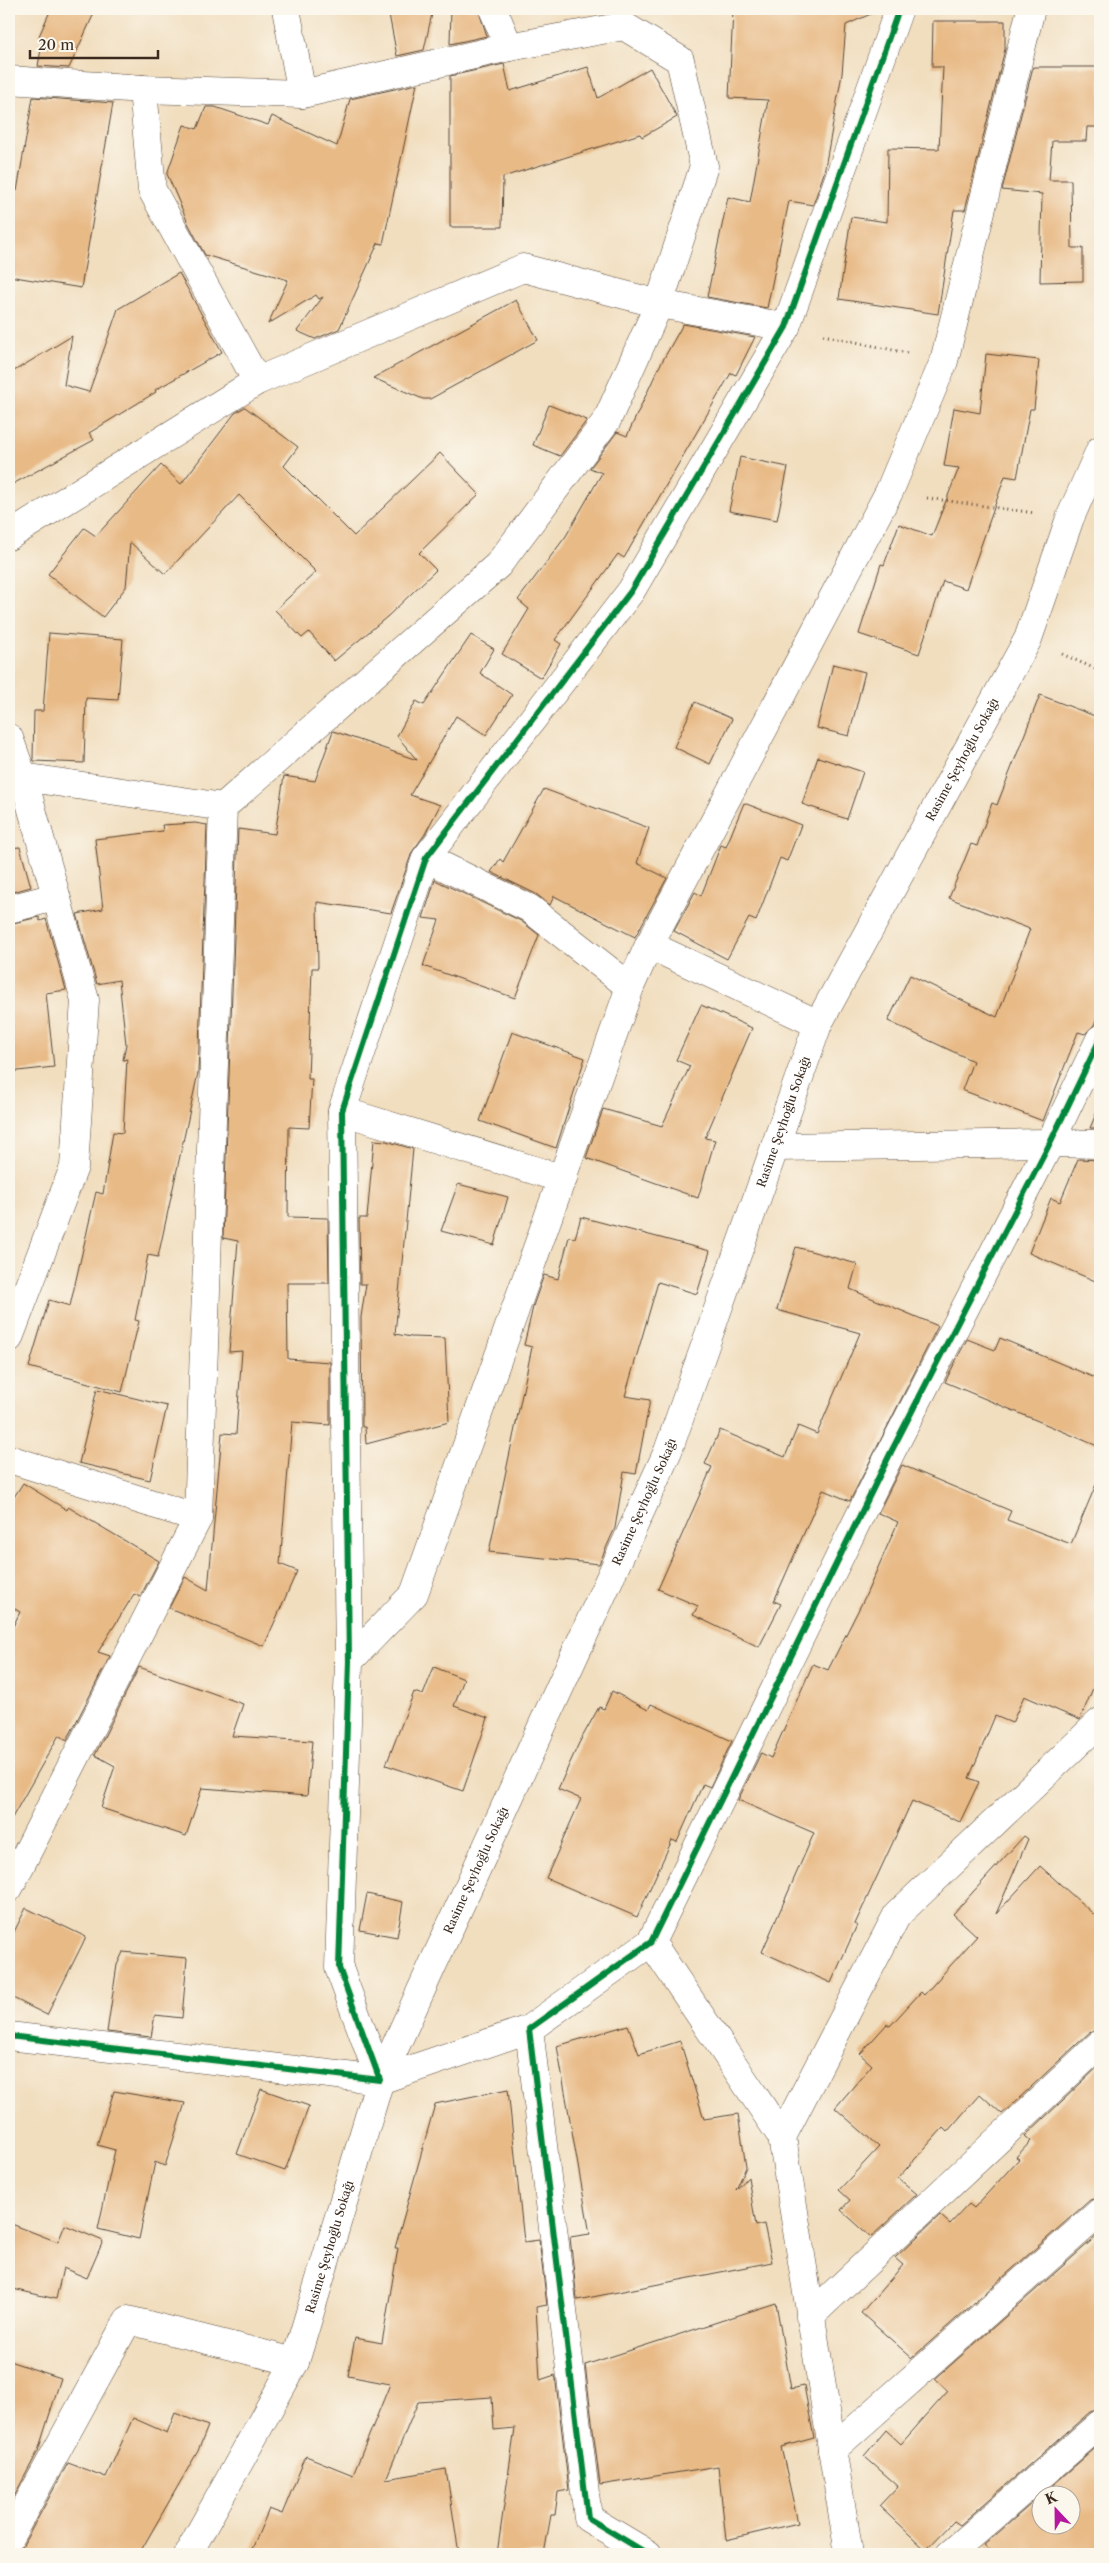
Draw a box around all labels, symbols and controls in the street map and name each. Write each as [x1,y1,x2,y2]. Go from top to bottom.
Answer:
scale bar [30,28,158,60]
text: 20 m [38,35,74,54]
street label: Rasime Şeyhoğlu Sokağı [922,695,1002,824]
street label: Rasime Şeyhoğlu Sokağı [753,1054,813,1189]
street label: Rasime Şeyhoğlu Sokağı [609,1436,679,1568]
street label: Rasime Şeyhoğlu Sokağı [440,1804,511,1936]
street label: Rasime Şeyhoğlu Sokağı [302,2178,356,2315]
north arrow [1032,2486,1082,2536]
text: K [1043,2487,1060,2508]

